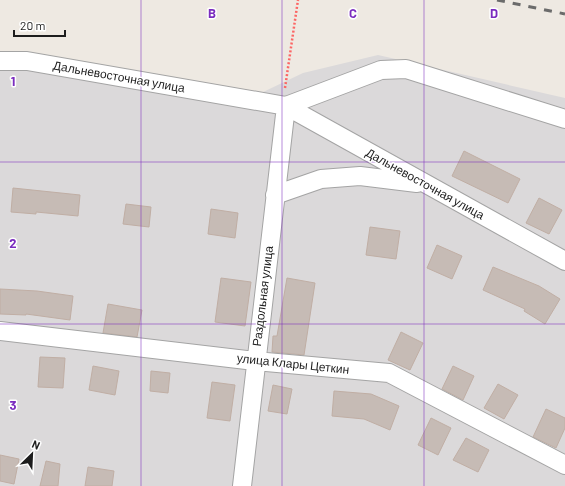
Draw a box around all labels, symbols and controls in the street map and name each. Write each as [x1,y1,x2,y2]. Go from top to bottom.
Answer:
text: B [208,5,216,21]
text: C [349,5,357,21]
text: D [490,5,498,21]
scale bar [14,12,65,38]
text: 20 m [20,18,46,32]
street label: Дальневосточная улица [52,58,186,96]
text: 1 [11,73,15,89]
street label: Дальневосточная улица [363,145,488,223]
text: 2 [9,235,17,251]
street label: Раздольная улица [249,244,276,347]
street label: улица Клары Цеткин [236,350,350,377]
text: 3 [9,397,17,413]
north arrow [12,434,52,474]
text: N [30,437,42,452]

